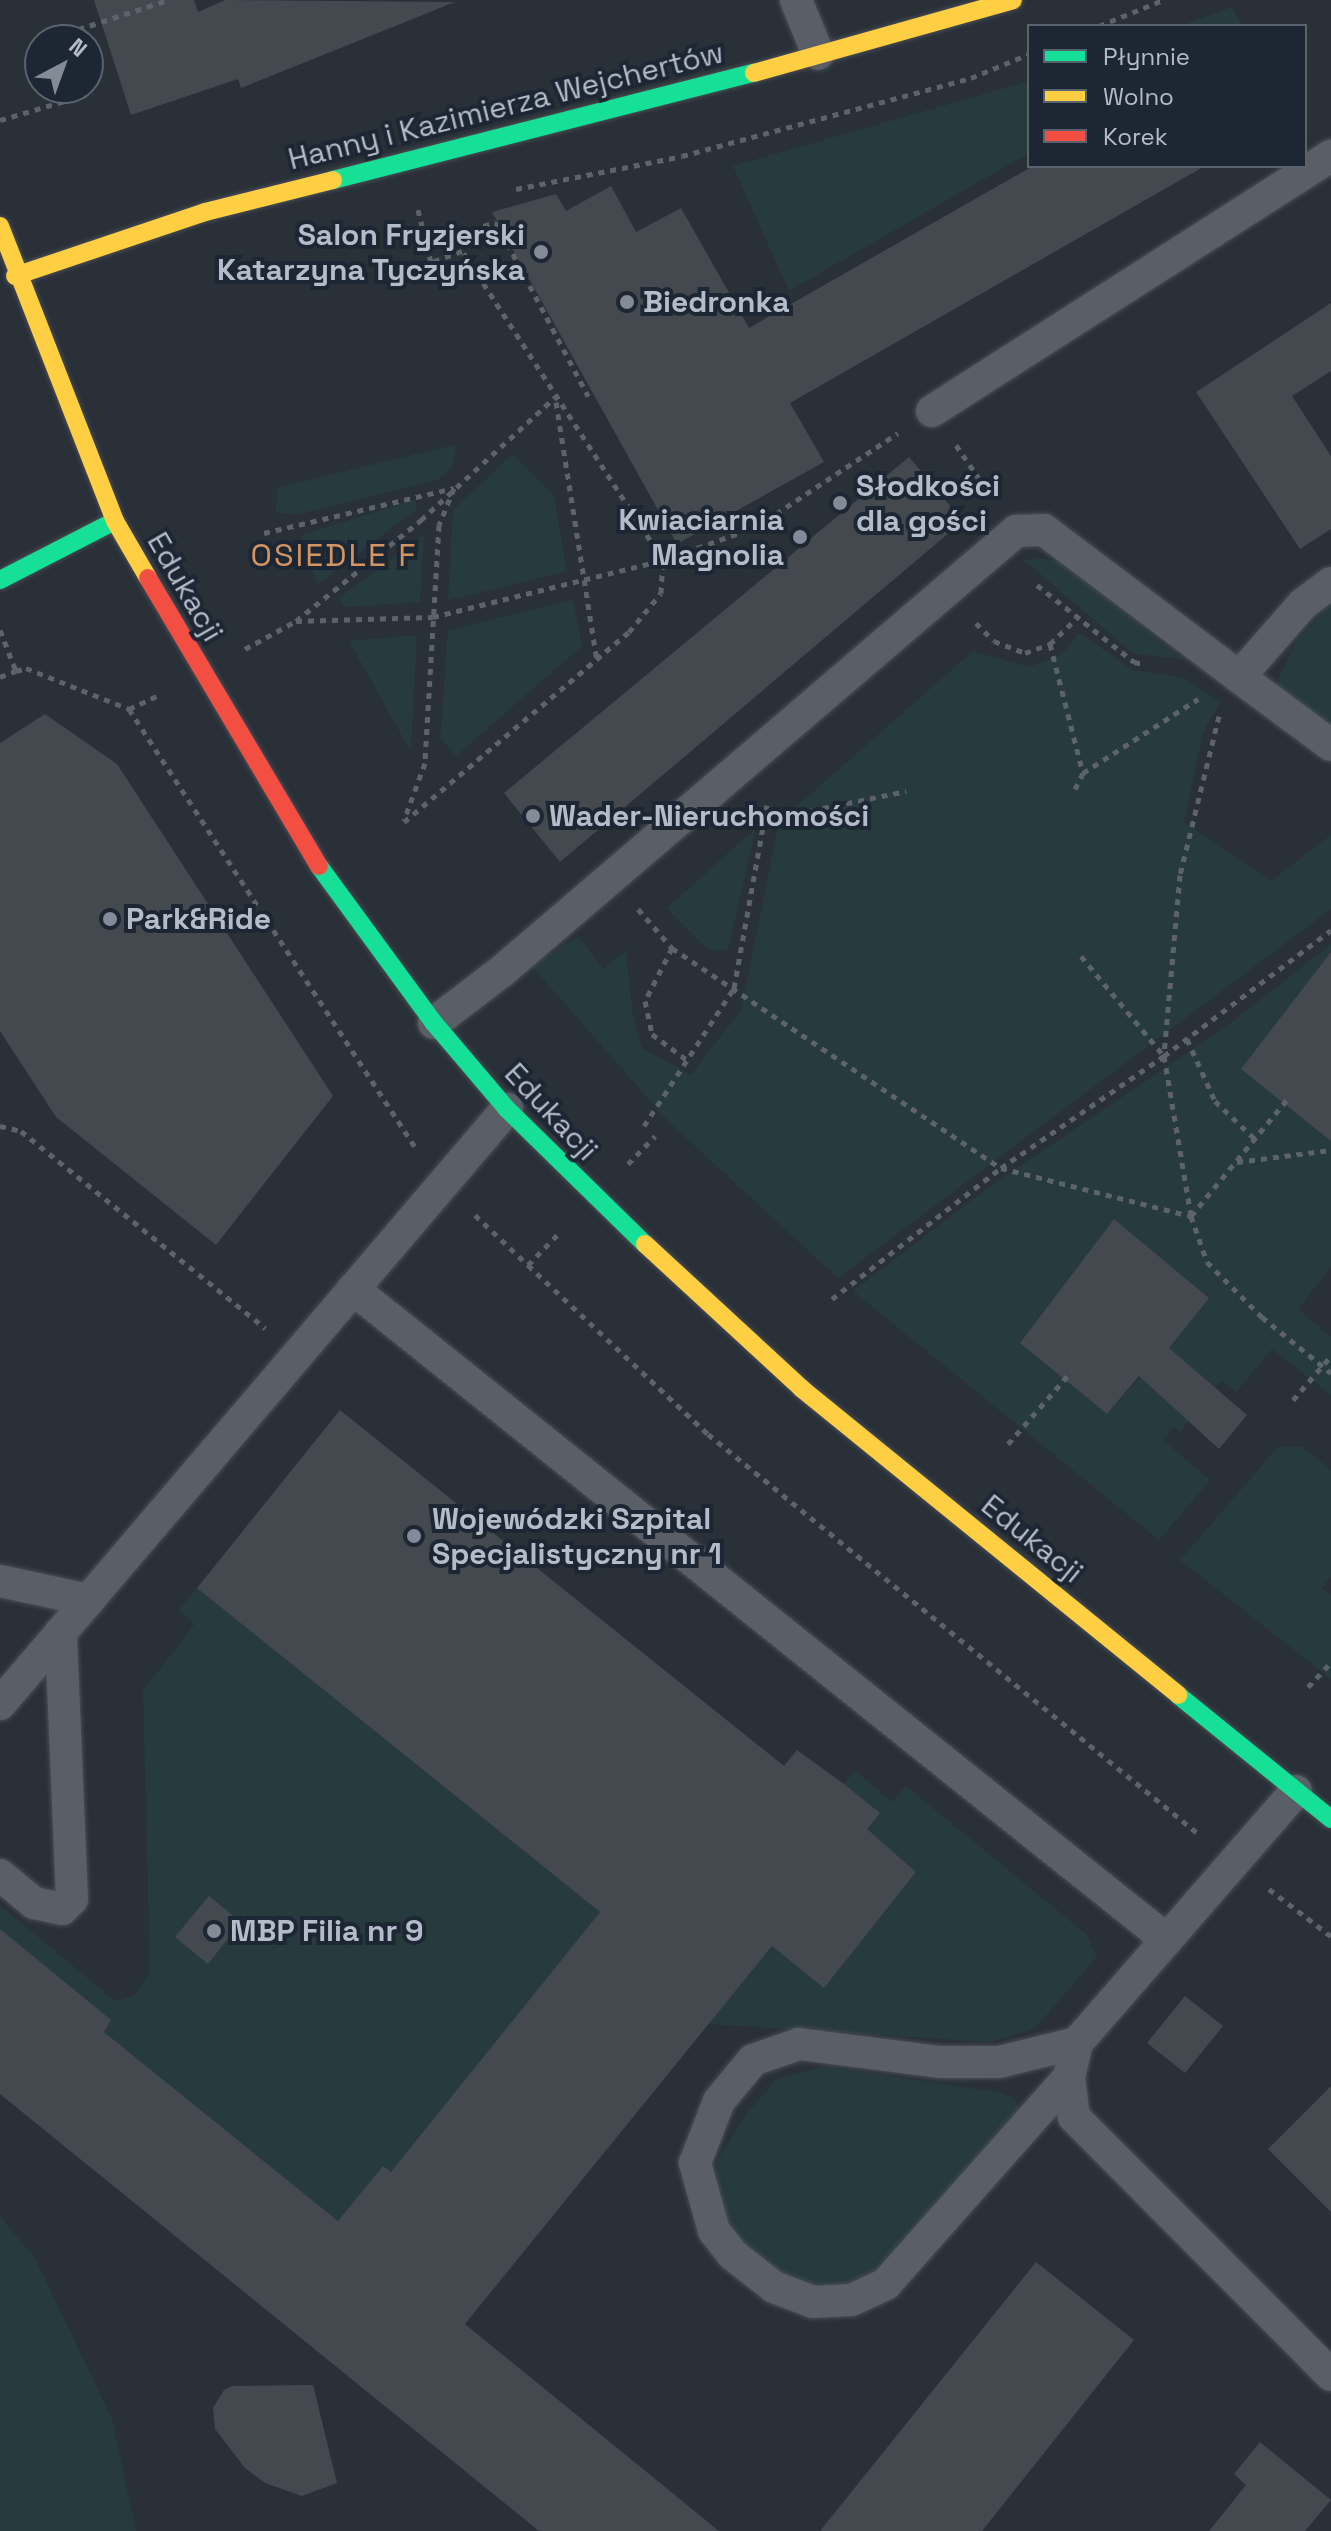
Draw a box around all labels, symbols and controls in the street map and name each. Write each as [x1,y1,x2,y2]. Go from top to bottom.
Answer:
north arrow [24,24,104,104]
legend [1027,24,1307,168]
text: N [64,32,93,63]
street label: Hanny i Kazimierza Wejchertów [284,34,728,178]
text: Płynnie [1103,41,1190,72]
text: Wolno [1103,81,1174,112]
text: Korek [1103,121,1168,152]
place label: Salon Fryzjerski Katarzyna Tyczyńska [216,217,525,288]
marker: Salon Fryzjerski Katarzyna Tyczyńska [532,243,550,261]
place label: Biedronka [643,284,789,320]
marker: Biedronka [618,293,636,311]
place label: Słodkości dla gości [856,468,1000,538]
marker: Słodkości dla gości [831,494,849,512]
place label: Kwiaciarnia Magnolia [618,502,784,572]
street label: Edukacji [139,526,231,648]
marker: Kwiaciarnia Magnolia [791,528,809,546]
district label: OSIEDLE F [250,536,418,574]
place label: Wader-Nieruchomości [549,798,869,834]
marker: Wader-Nieruchomości [524,807,542,825]
place label: Park&Ride [126,901,271,937]
marker: Park&Ride [101,910,119,928]
street label: Edukacji [497,1056,605,1168]
street label: Edukacji [974,1487,1090,1591]
place label: Wojewódzki Szpital Specjalistyczny nr 1 [432,1501,722,1572]
marker: Wojewódzki Szpital Specjalistyczny nr 1 [403,1525,425,1547]
place label: MBP Filia nr 9 [230,1913,424,1949]
marker: MBP Filia nr 9 [205,1922,223,1940]

